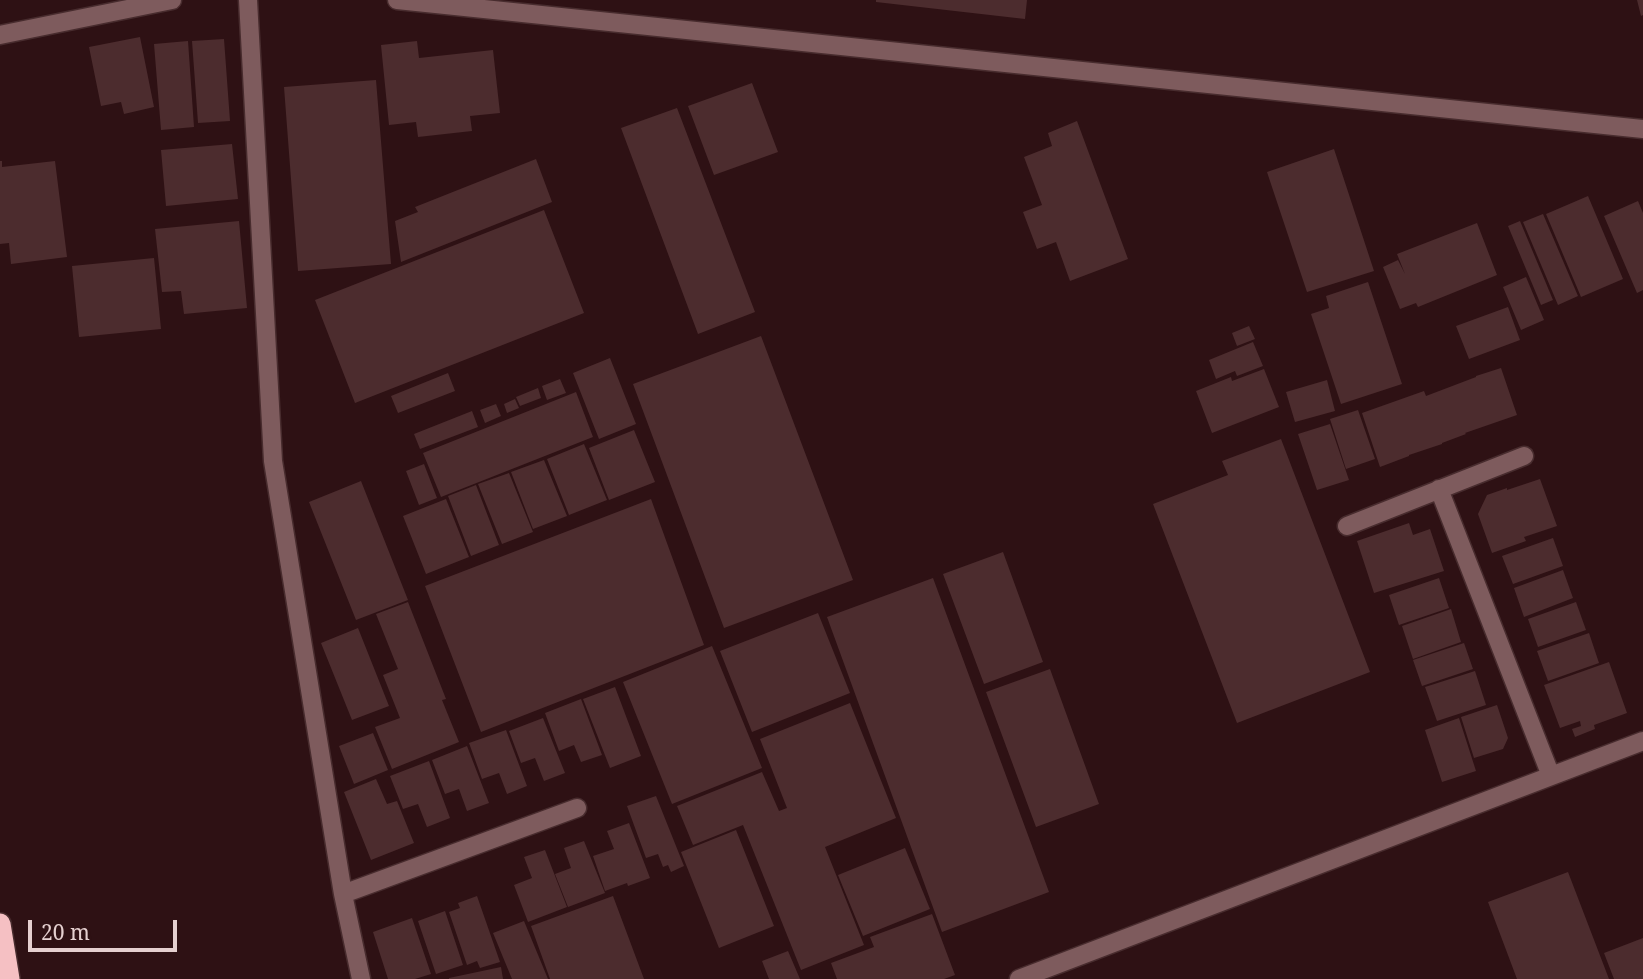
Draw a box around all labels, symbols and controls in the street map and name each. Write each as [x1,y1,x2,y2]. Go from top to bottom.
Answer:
scale bar [32,906,180,950]
text: 20 m [41,918,90,946]

